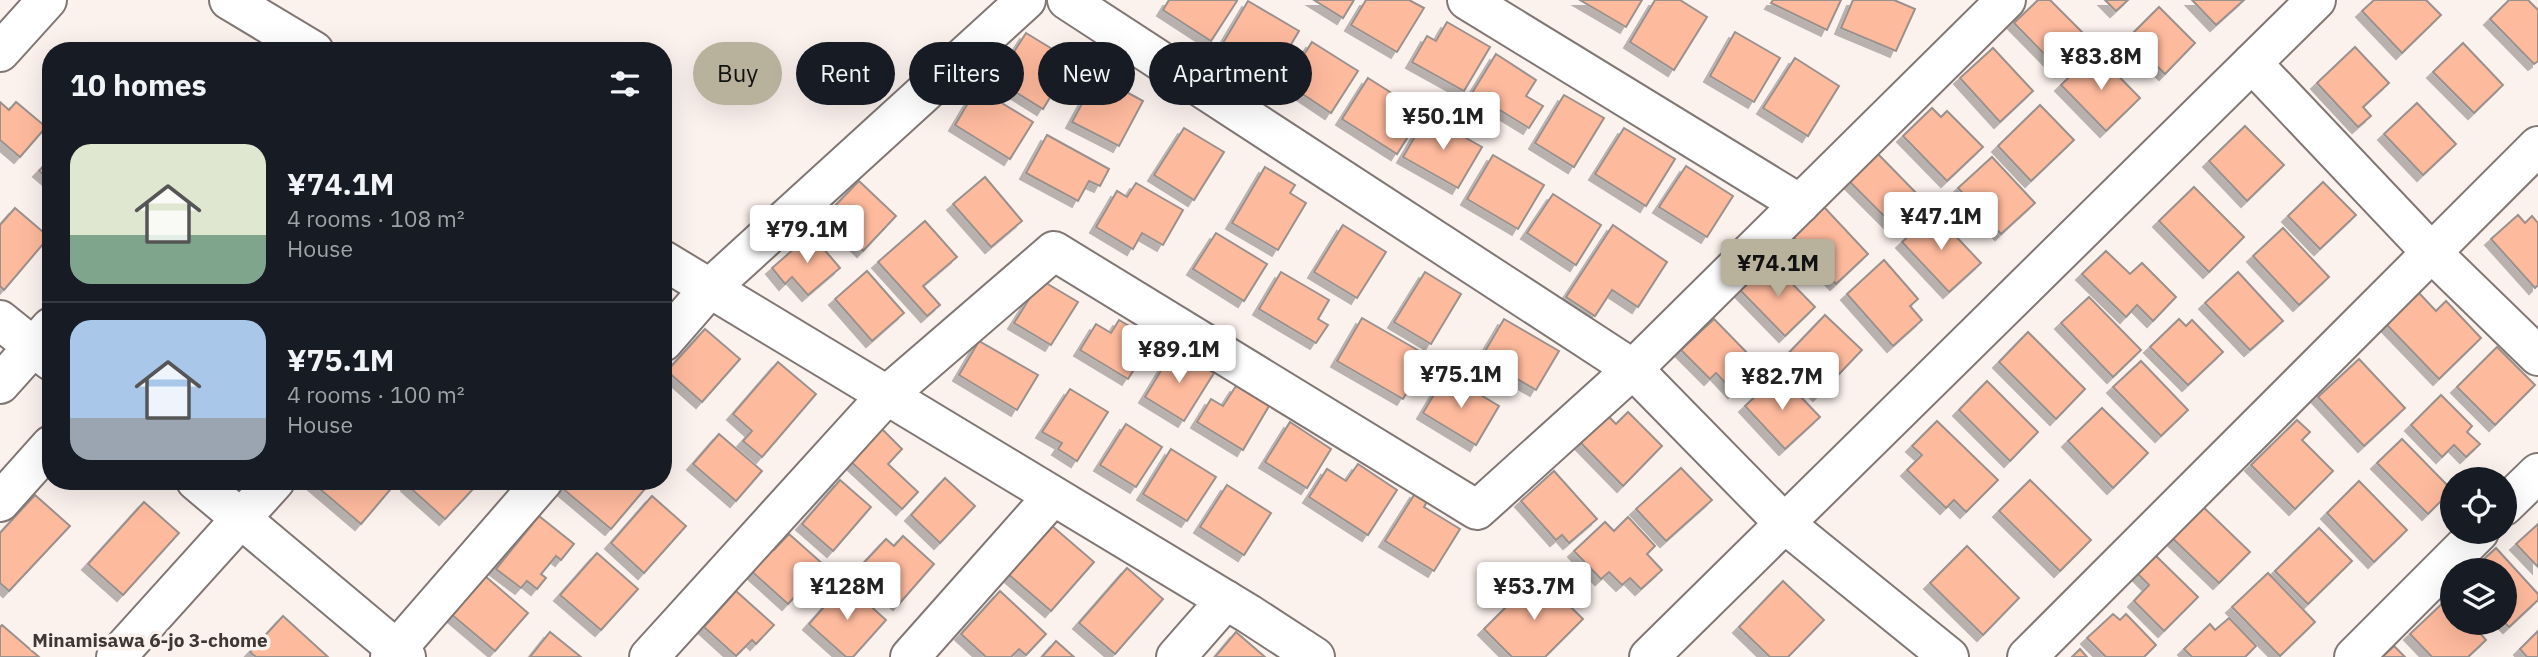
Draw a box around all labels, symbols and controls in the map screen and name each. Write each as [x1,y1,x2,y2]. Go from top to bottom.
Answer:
pin: ¥83.8M [2044,32,2158,92]
text: ¥83.8M [2060,40,2142,70]
chip: Buy [693,42,782,105]
chip: Rent [796,42,895,105]
chip: Filters [909,42,1024,105]
chip: New [1038,42,1135,105]
chip: Apartment [1149,42,1312,105]
text: 10 homes [70,65,207,104]
icon: filters [606,65,644,103]
pin: ¥50.1M [1386,92,1500,152]
text: ¥50.1M [1402,100,1484,130]
text: ¥74.1M [287,164,394,203]
icon: home [126,172,210,256]
pin: ¥47.1M [1884,192,1998,252]
text: ¥47.1M [1900,200,1982,230]
text: 4 rooms · 108 m² [287,203,465,233]
pin: ¥79.1M [750,205,864,265]
text: ¥79.1M [766,213,848,243]
text: House [287,233,353,263]
pin: ¥74.1M [1721,240,1835,299]
text: ¥74.1M [1737,247,1819,277]
pin: ¥89.1M [1122,326,1236,385]
text: ¥89.1M [1138,333,1220,363]
text: ¥75.1M [287,340,394,379]
icon: home [126,348,210,432]
pin: ¥75.1M [1404,350,1518,410]
pin: ¥82.7M [1725,352,1839,412]
text: ¥75.1M [1420,358,1502,388]
text: ¥82.7M [1741,360,1823,390]
text: 4 rooms · 100 m² [287,379,465,409]
text: House [287,409,353,439]
map controls [2440,467,2517,635]
button: locate [2440,467,2517,544]
button: layers [2440,558,2517,635]
pin: ¥128M [798,562,896,622]
pin: ¥53.7M [1477,562,1591,622]
text: ¥128M [809,570,885,600]
text: ¥53.7M [1493,570,1575,600]
district label: Minamisawa 6-jo 3-chome [32,628,268,652]

